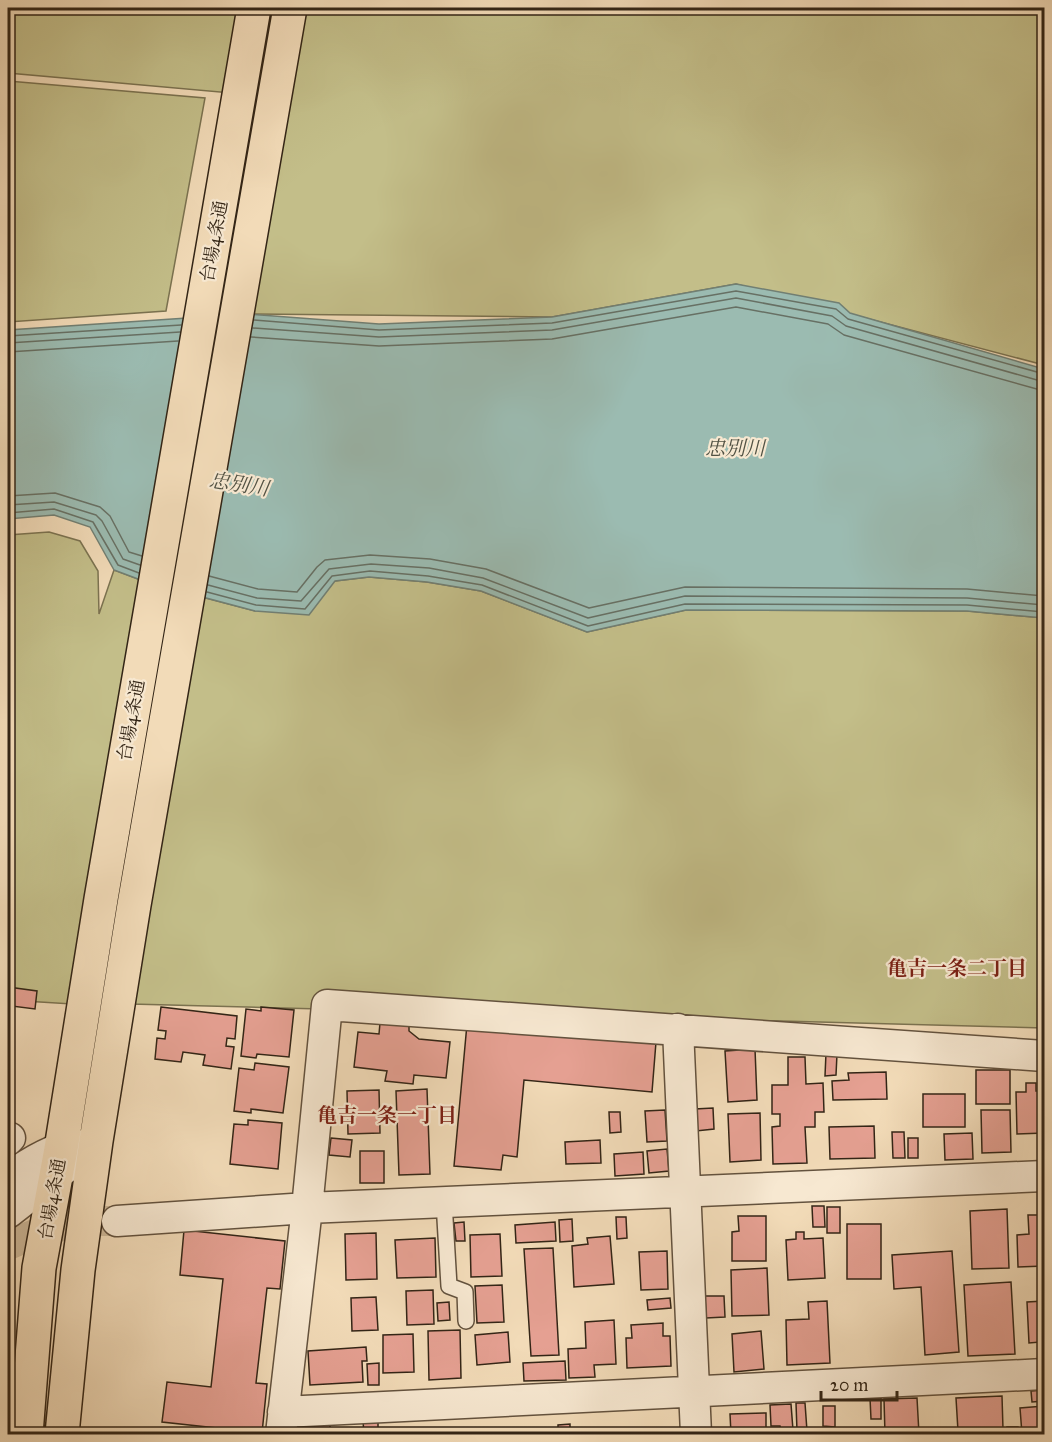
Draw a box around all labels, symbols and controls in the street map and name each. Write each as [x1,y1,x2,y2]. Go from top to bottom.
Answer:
street label: 台場4条通 [196,199,232,283]
water label: 忠別川 [705,436,767,460]
water label: 忠別川 [207,467,272,501]
street label: 台場4条通 [113,678,149,762]
district label: 亀吉一条二丁目 [887,956,1027,980]
district label: 亀吉一条一丁目 [317,1103,457,1127]
street label: 台場4条通 [34,1157,70,1241]
scale bar [821,1364,898,1402]
text: 20 m [830,1374,868,1396]

